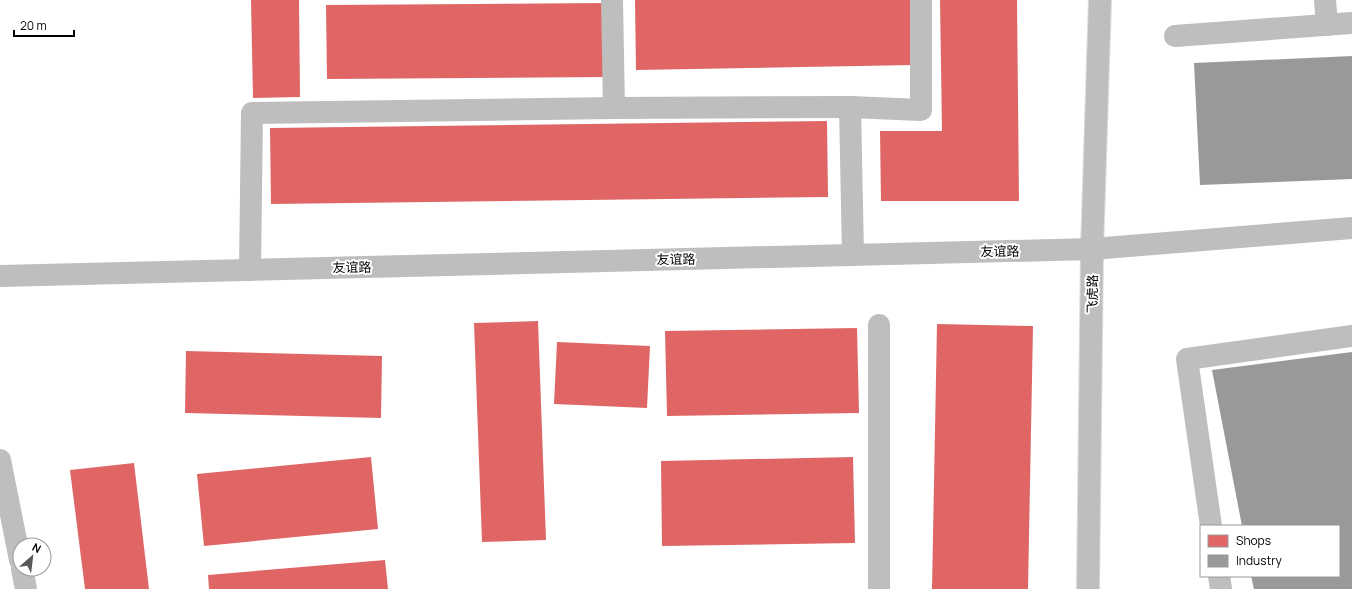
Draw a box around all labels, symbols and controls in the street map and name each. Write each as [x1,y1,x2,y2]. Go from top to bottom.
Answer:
scale bar [14,12,74,38]
text: 20 m [20,17,47,34]
street label: 友谊路 [980,242,1020,260]
street label: 友谊路 [656,250,696,268]
street label: 友谊路 [332,258,372,276]
street label: 飞虎路 [1083,274,1101,314]
legend [1200,525,1340,577]
text: Shops [1236,532,1271,549]
north arrow [12,537,52,577]
text: N [30,539,44,556]
text: Industry [1236,552,1282,569]

